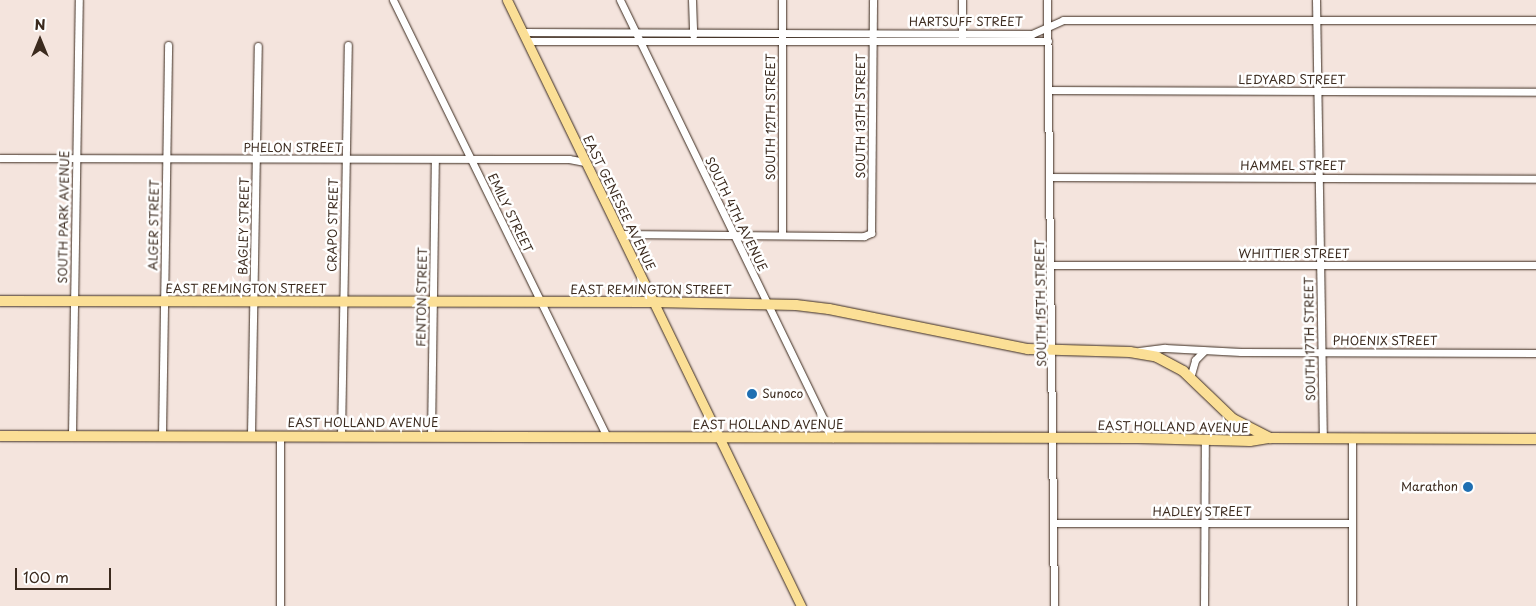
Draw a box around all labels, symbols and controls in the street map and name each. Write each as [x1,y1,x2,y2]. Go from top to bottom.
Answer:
text: N [34,14,46,35]
north arrow [15,15,65,65]
street label: HARTSUFF STREET [909,15,1023,29]
street label: SOUTH 13TH STREET [854,52,868,180]
street label: SOUTH 12TH STREET [764,53,778,181]
street label: LEDYARD STREET [1238,73,1346,87]
street label: EAST GENESEE AVENUE [580,133,658,273]
street label: PHELON STREET [243,141,343,155]
street label: SOUTH PARK AVENUE [56,150,72,284]
street label: SOUTH 4TH AVENUE [702,154,770,274]
street label: HAMMEL STREET [1240,159,1346,173]
street label: EMILY STREET [484,171,536,255]
street label: BAGLEY STREET [236,176,252,276]
street label: CRAPO STREET [325,178,341,272]
street label: ALGER STREET [146,179,162,271]
street label: SOUTH 15TH STREET [1033,239,1049,367]
street label: FENTON STREET [414,246,430,348]
street label: WHITTIER STREET [1238,247,1350,261]
street label: SOUTH 17TH STREET [1302,276,1318,402]
street label: EAST REMINGTON STREET [165,282,327,296]
street label: EAST REMINGTON STREET [570,283,732,297]
street label: PHOENIX STREET [1332,334,1438,348]
place label: Sunoco [762,387,803,401]
marker: Sunoco [746,388,758,400]
street label: EAST HOLLAND AVENUE [288,416,438,430]
street label: EAST HOLLAND AVENUE [693,418,843,432]
street label: EAST HOLLAND AVENUE [1098,418,1248,436]
place label: Marathon [1401,480,1458,494]
marker: Marathon [1462,481,1474,493]
street label: HADLEY STREET [1151,505,1253,519]
scale bar [18,558,114,590]
text: 100 m [23,565,69,588]

